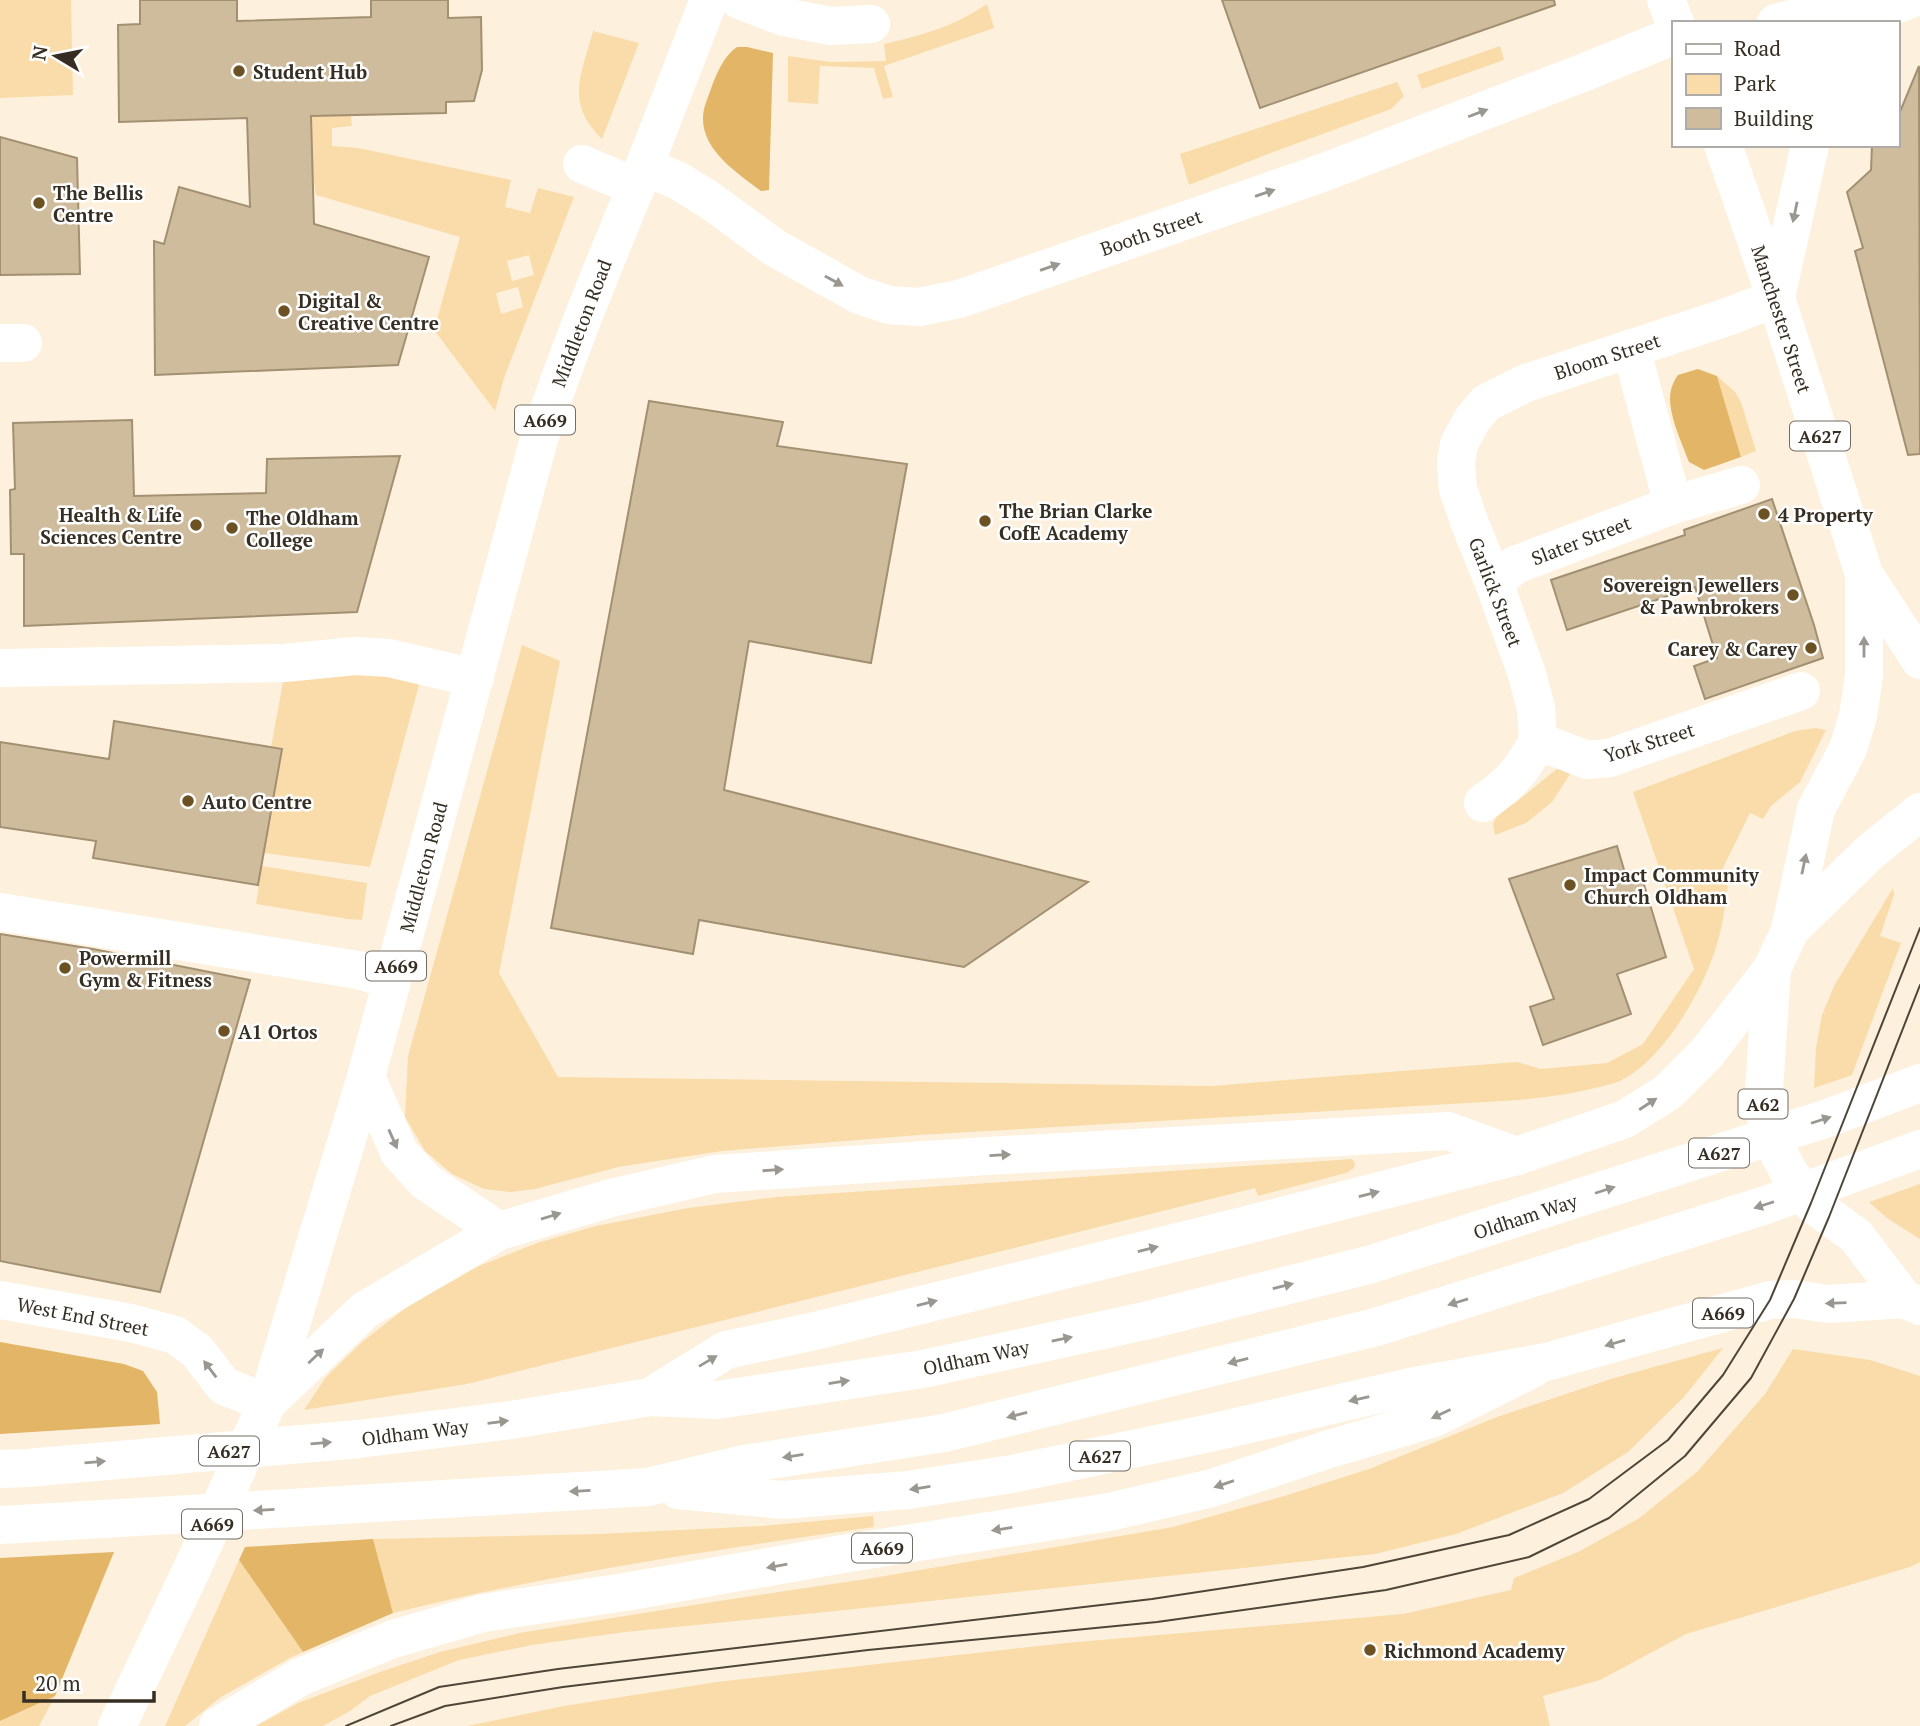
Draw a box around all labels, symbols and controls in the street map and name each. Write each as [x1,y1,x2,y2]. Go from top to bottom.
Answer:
north arrow [21,21,91,91]
legend [1672,21,1899,147]
text: Road [1734,34,1781,62]
text: N [25,43,52,62]
place label: Student Hub [253,59,367,84]
marker: Student Hub [231,63,247,79]
text: Park [1734,69,1776,97]
text: Building [1734,104,1814,132]
one-way arrow [1468,108,1489,119]
place label: The Bellis Centre [53,180,144,227]
one-way arrow [1255,187,1276,198]
marker: The Bellis Centre [31,195,47,211]
one-way arrow [1789,201,1800,223]
street label: Booth Street [1097,203,1205,261]
street label: Manchester Street [1746,242,1818,396]
street label: Middleton Road [545,255,617,390]
one-way arrow [1040,261,1061,272]
one-way arrow [824,275,844,287]
place label: Digital & Creative Centre [298,288,439,335]
marker: Digital & Creative Centre [276,303,292,319]
street label: Bloom Street [1551,327,1663,385]
road number: A669 [515,406,575,434]
road number: A627 [1790,422,1850,450]
place label: The Brian Clarke CofE Academy [999,498,1152,545]
place label: Health & Life Sciences Centre [40,502,182,549]
place label: 4 Property [1778,502,1874,527]
place label: The Oldham College [246,505,359,552]
marker: 4 Property [1756,506,1772,522]
street label: Slater Street [1528,510,1634,570]
marker: The Brian Clarke CofE Academy [977,513,993,529]
marker: Health & Life Sciences Centre [188,517,204,533]
marker: The Oldham College [224,520,240,536]
street label: Garlick Street [1464,534,1528,650]
place label: Sovereign Jewellers & Pawnbrokers [1603,572,1779,619]
marker: Sovereign Jewellers & Pawnbrokers [1785,587,1801,603]
place label: Carey & Carey [1668,636,1798,661]
one-way arrow [1858,636,1870,658]
marker: Carey & Carey [1803,640,1819,656]
street label: York Street [1601,716,1697,768]
place label: Auto Centre [202,789,312,814]
marker: Auto Centre [180,793,196,809]
street label: Middleton Road [394,798,453,935]
one-way arrow [1799,853,1810,875]
place label: Impact Community Church Oldham [1584,862,1760,909]
marker: Impact Community Church Oldham [1562,877,1578,893]
place label: Powermill Gym & Fitness [79,945,212,992]
road number: A669 [366,951,426,981]
marker: Powermill Gym & Fitness [57,960,73,976]
place label: A1 Ortos [238,1019,318,1044]
marker: A1 Ortos [216,1023,232,1039]
road number: A62 [1738,1090,1788,1119]
one-way arrow [1639,1098,1658,1111]
one-way arrow [1811,1114,1832,1125]
one-way arrow [388,1129,399,1150]
road number: A627 [1689,1138,1749,1168]
one-way arrow [989,1149,1011,1160]
one-way arrow [762,1164,784,1175]
one-way arrow [1594,1184,1615,1195]
street label: Oldham Way [1470,1187,1580,1245]
one-way arrow [1358,1188,1380,1199]
one-way arrow [1753,1201,1774,1211]
one-way arrow [540,1210,561,1220]
one-way arrow [1137,1243,1159,1254]
one-way arrow [1273,1280,1295,1291]
street label: West End Street [15,1291,151,1341]
one-way arrow [916,1297,938,1308]
one-way arrow [1447,1297,1468,1308]
road number: A669 [1693,1298,1753,1328]
one-way arrow [1825,1298,1847,1309]
street label: Oldham Way [921,1333,1032,1380]
one-way arrow [1051,1333,1073,1344]
one-way arrow [1604,1338,1625,1348]
one-way arrow [307,1349,324,1365]
one-way arrow [698,1355,718,1368]
one-way arrow [1227,1356,1249,1367]
one-way arrow [203,1360,218,1378]
one-way arrow [828,1376,850,1387]
one-way arrow [1348,1393,1370,1404]
one-way arrow [1431,1408,1451,1420]
one-way arrow [1006,1410,1028,1421]
street label: Oldham Way [360,1413,470,1451]
one-way arrow [487,1416,509,1427]
road number: A627 [199,1436,259,1466]
one-way arrow [310,1437,332,1448]
road number: A627 [1070,1442,1130,1470]
one-way arrow [782,1451,804,1462]
one-way arrow [84,1457,106,1468]
one-way arrow [1214,1479,1235,1490]
one-way arrow [909,1483,931,1494]
one-way arrow [569,1486,591,1497]
one-way arrow [253,1505,275,1516]
road number: A669 [182,1510,242,1539]
one-way arrow [991,1524,1013,1535]
road number: A669 [852,1534,912,1562]
one-way arrow [766,1561,788,1572]
place label: Richmond Academy [1384,1638,1565,1663]
marker: Richmond Academy [1362,1642,1378,1658]
scale bar [24,1660,154,1704]
text: 20 m [35,1669,81,1697]

